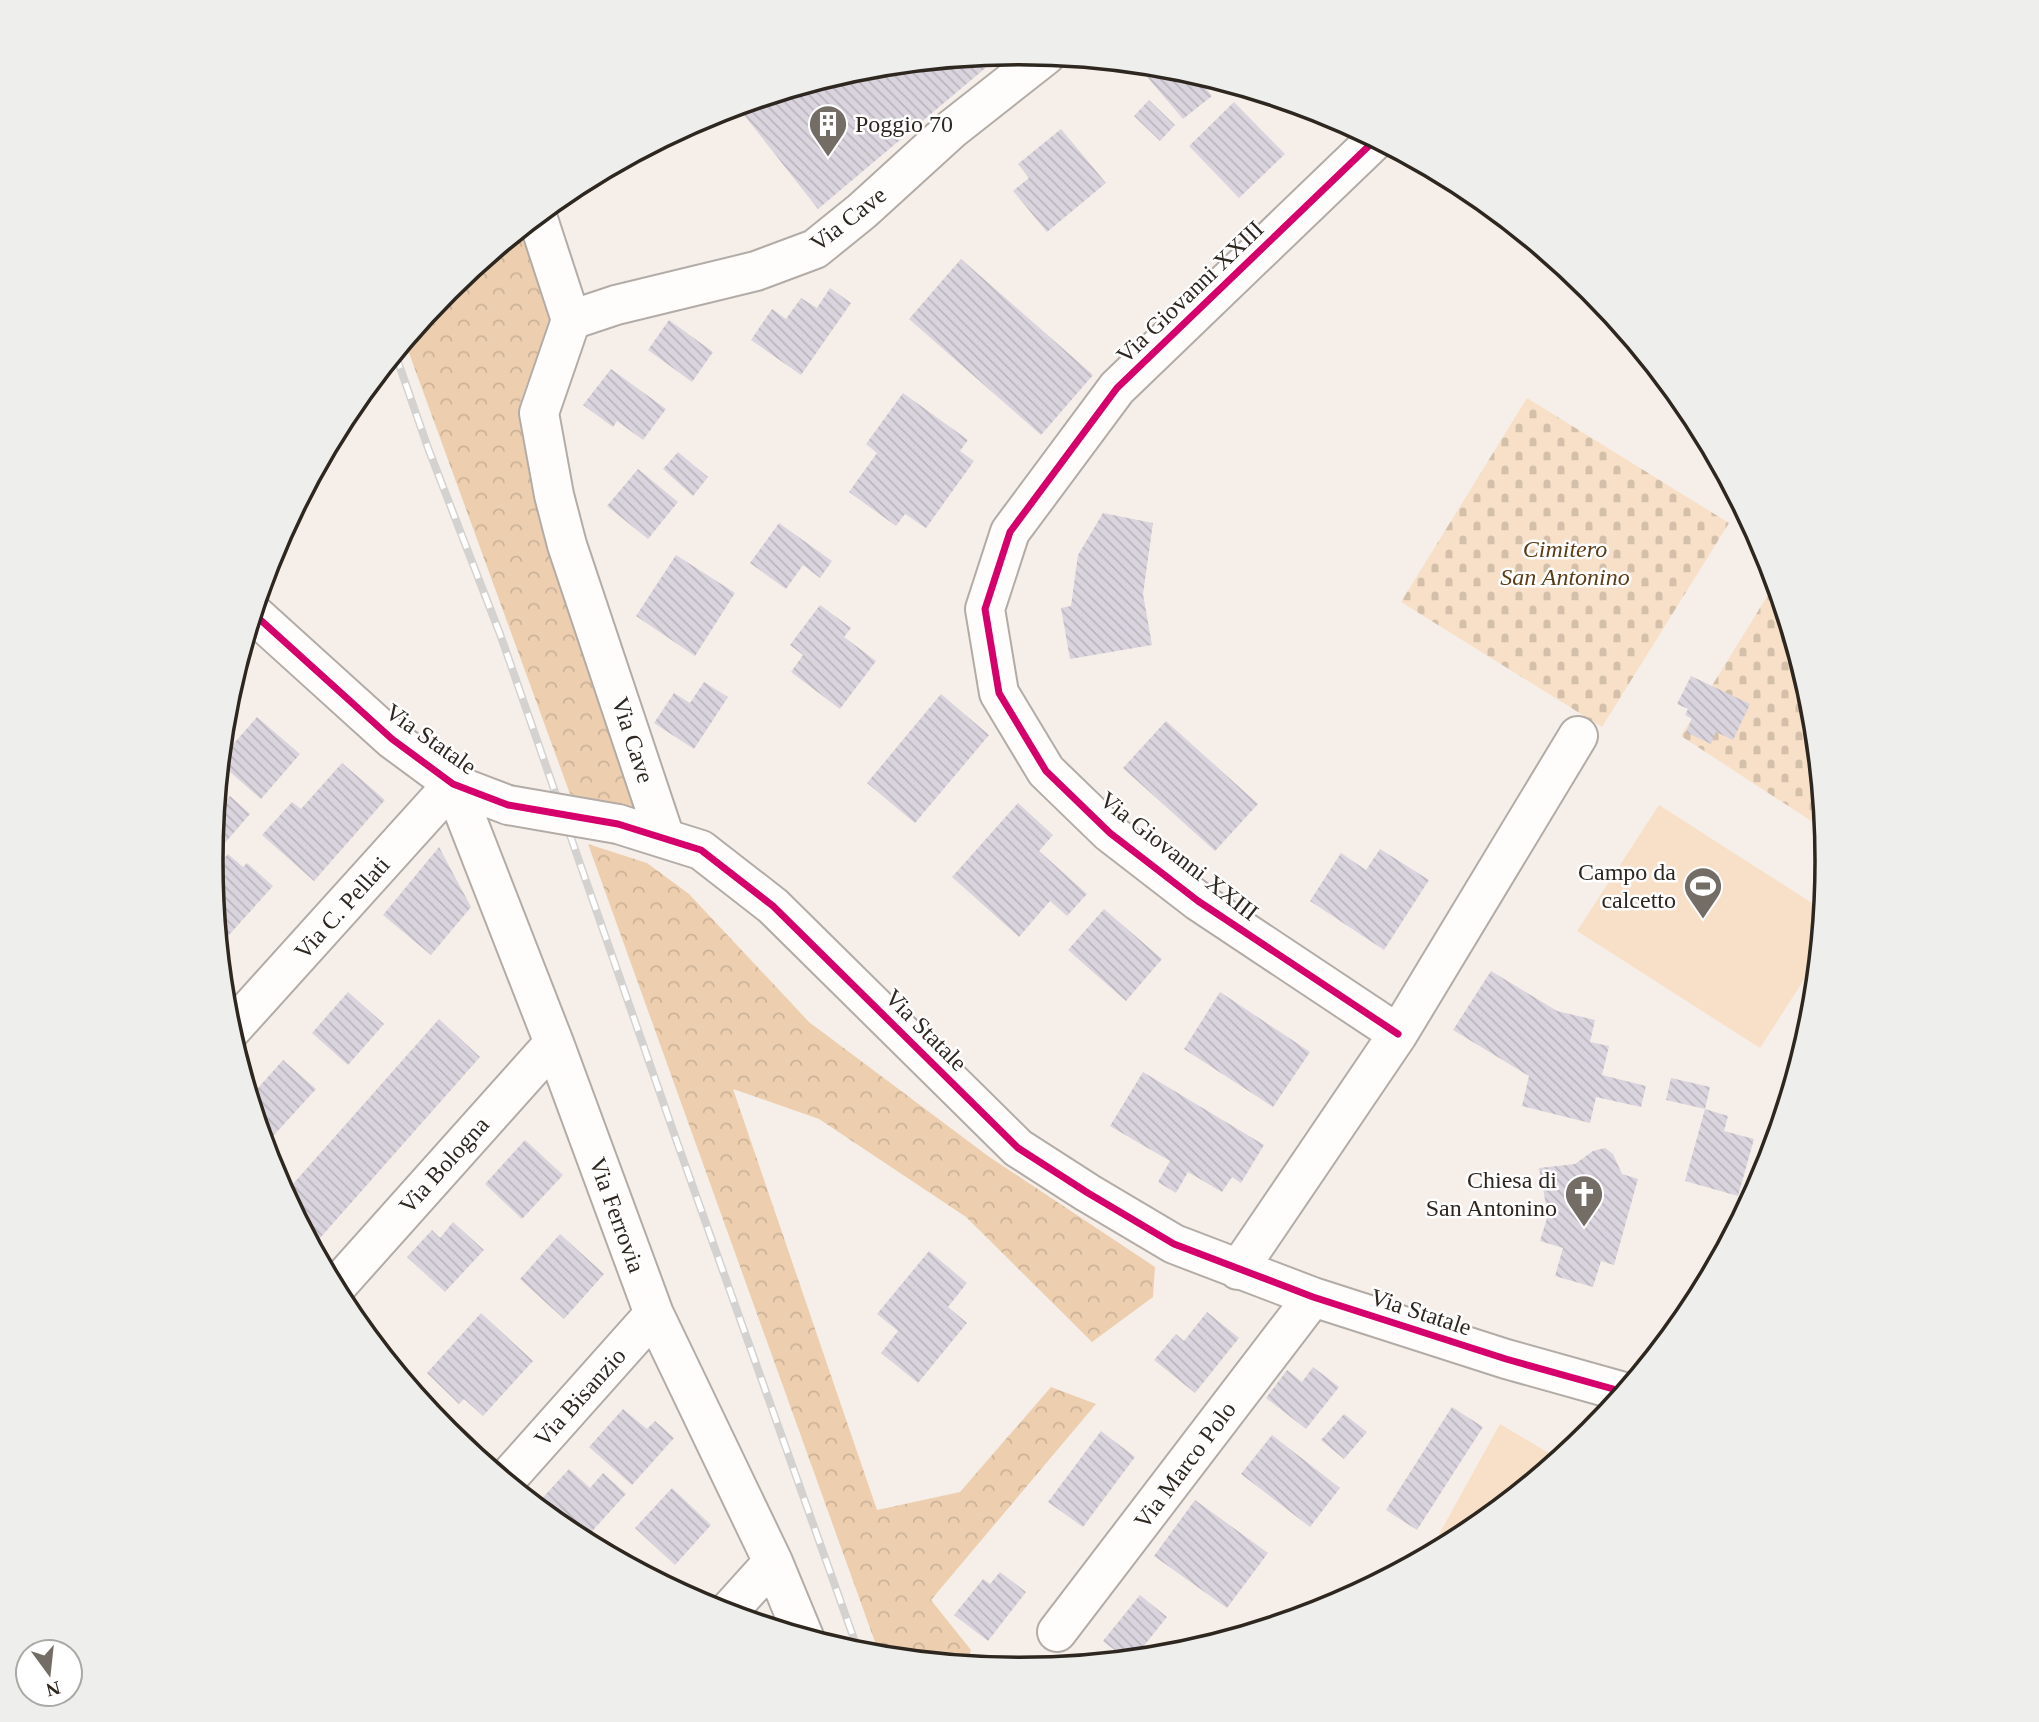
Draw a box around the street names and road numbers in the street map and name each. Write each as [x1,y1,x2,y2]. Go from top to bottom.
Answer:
street label: Via Cave [805,182,891,256]
street label: Via Giovanni XXIII [1111,216,1269,368]
street label: Via Cave [607,694,659,786]
street label: Via Statale [381,698,481,780]
street label: Via Giovanni XXIII [1095,786,1263,926]
street label: Via C. Pellati [289,851,395,964]
street label: Via Statale [880,984,972,1076]
street label: Via Bologna [394,1111,494,1218]
street label: Via Ferrovia [584,1154,650,1276]
street label: Via Statale [1367,1283,1475,1341]
street label: Via Bisanzio [529,1343,631,1451]
street label: Via Marco Polo [1129,1397,1241,1533]

